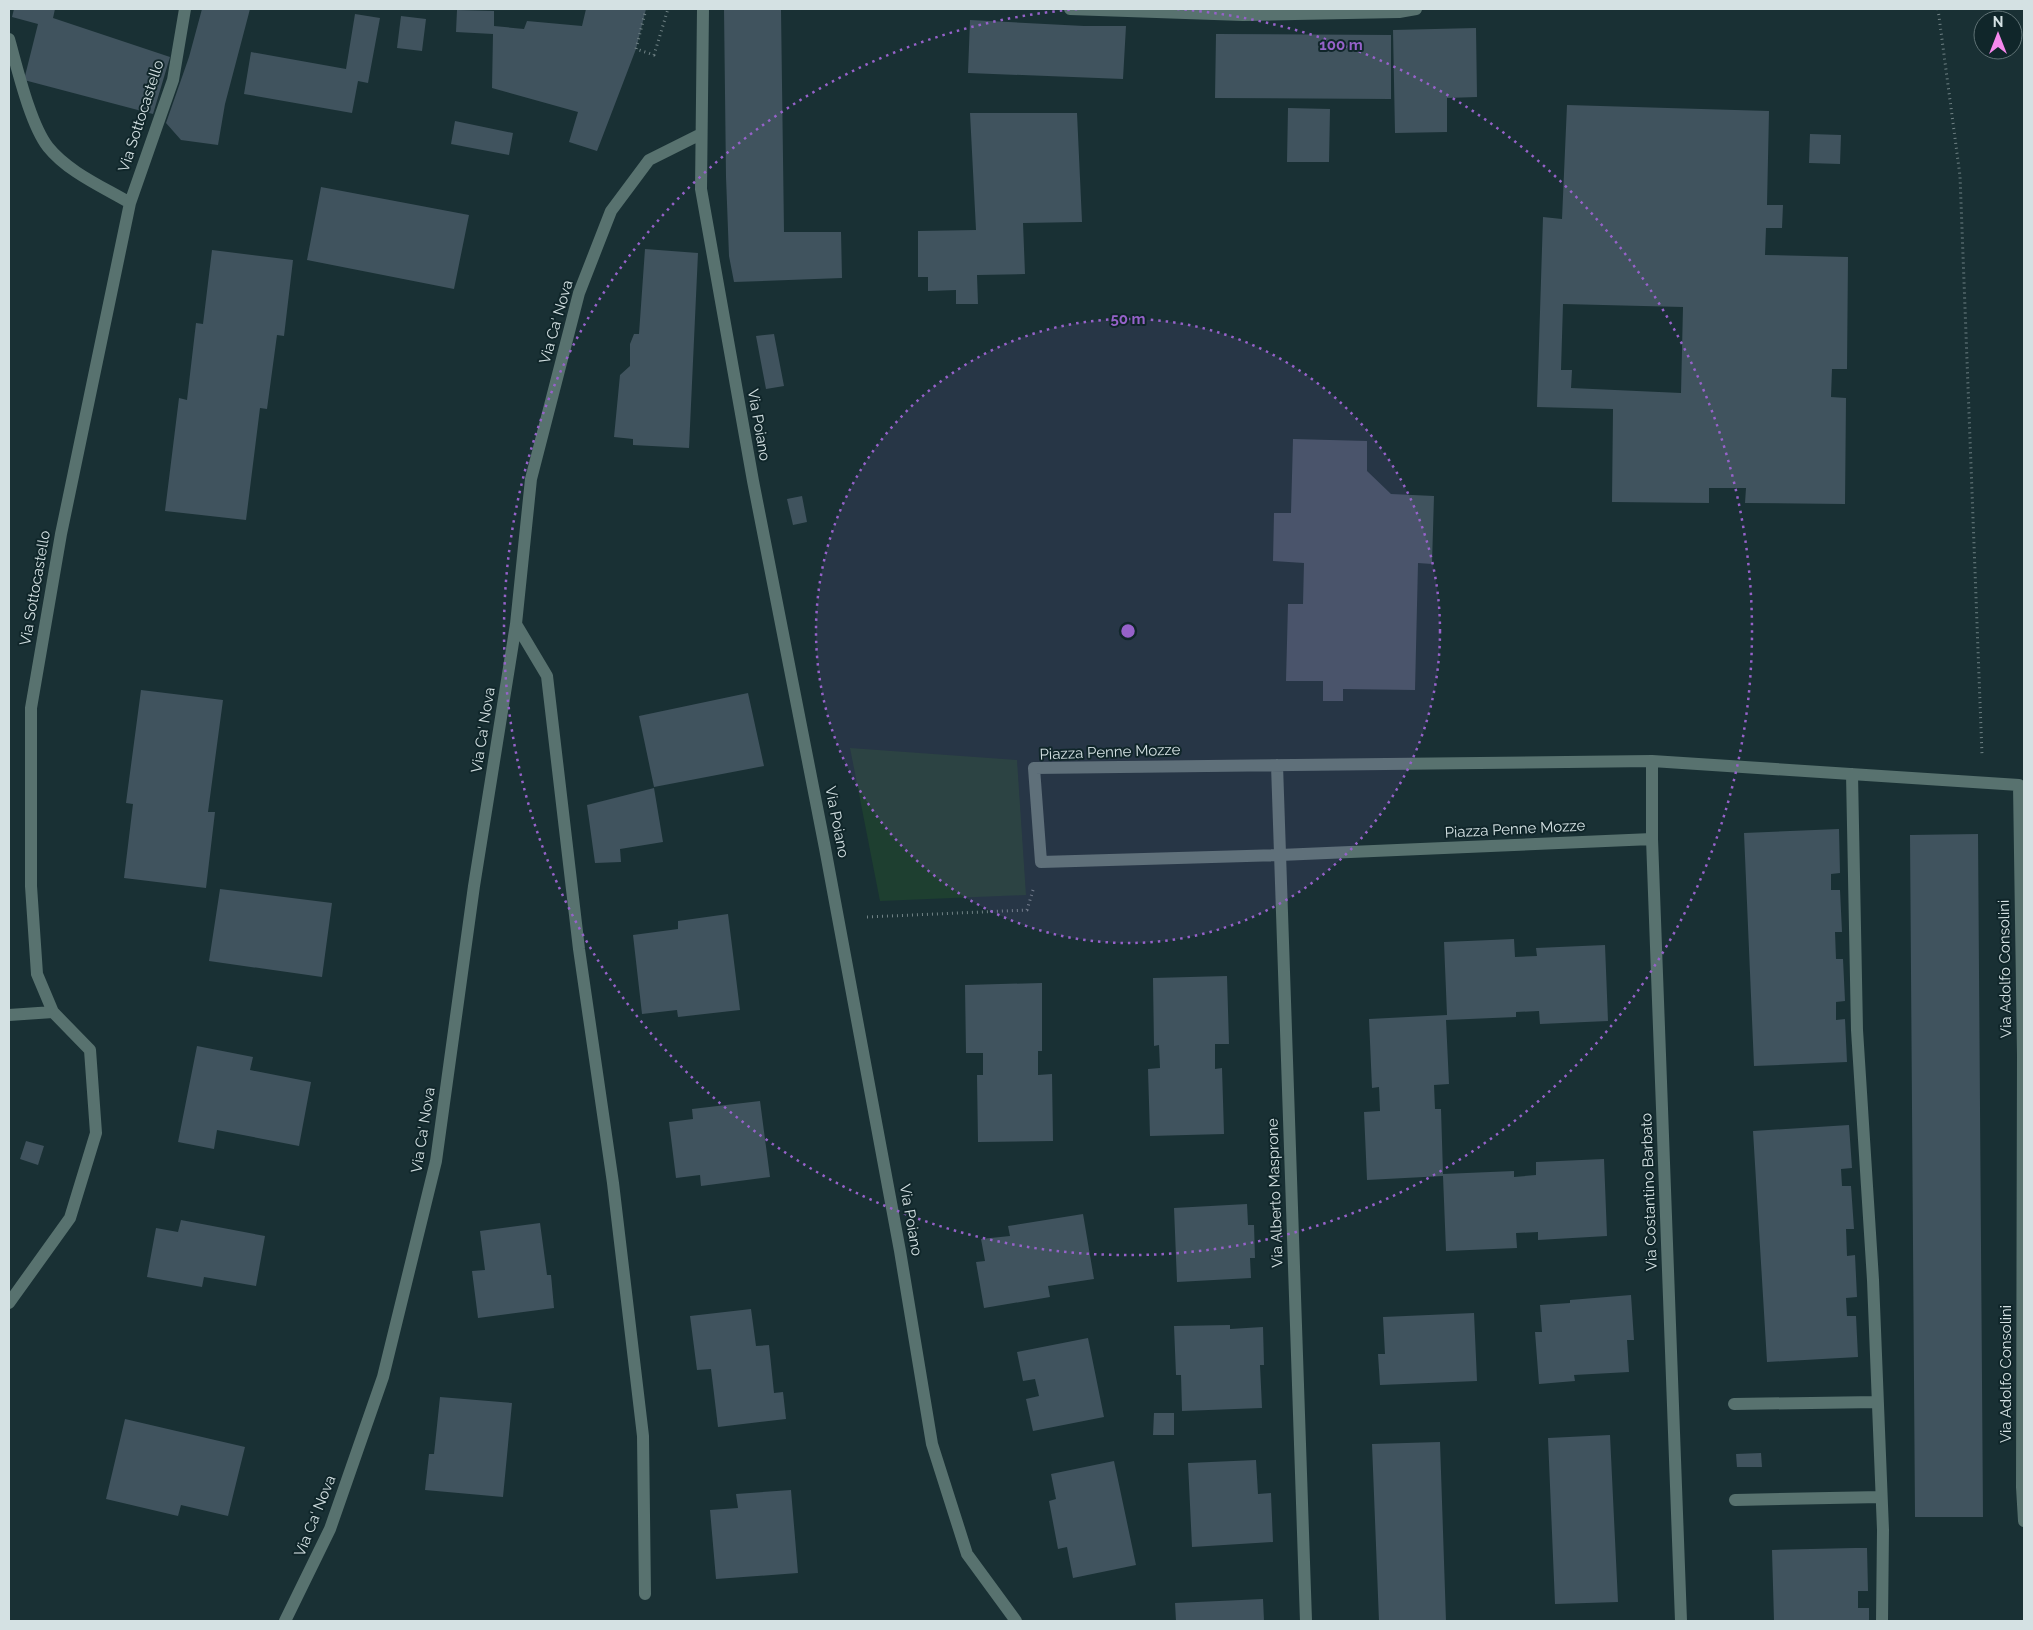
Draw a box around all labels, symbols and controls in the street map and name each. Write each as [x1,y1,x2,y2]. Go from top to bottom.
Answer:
north arrow [1973,10,2023,60]
text: N [1993,14,2003,30]
text: 100 m [1319,36,1363,54]
street label: Via Sottocastello [114,58,168,174]
street label: Via Ca' Nova [535,278,577,366]
text: 50 m [1110,310,1146,328]
street label: Via Poiano [744,388,774,462]
street label: Via Sottocastello [16,529,54,647]
centre of rings [1119,622,1137,640]
street label: Via Ca' Nova [467,686,499,774]
street label: Piazza Penne Mozze [1039,741,1181,763]
street label: Via Poiano [821,785,853,859]
street label: Piazza Penne Mozze [1444,816,1586,842]
street label: Via Adolfo Consolini [1995,900,2015,1038]
street label: Via Ca' Nova [407,1086,439,1174]
street label: Via Costantino Barbato [1637,1113,1661,1271]
street label: Via Alberto Masprone [1263,1118,1287,1268]
street label: Via Poiano [896,1183,926,1257]
street label: Via Adolfo Consolini [1997,1305,2015,1443]
street label: Via Ca' Nova [290,1473,340,1559]

